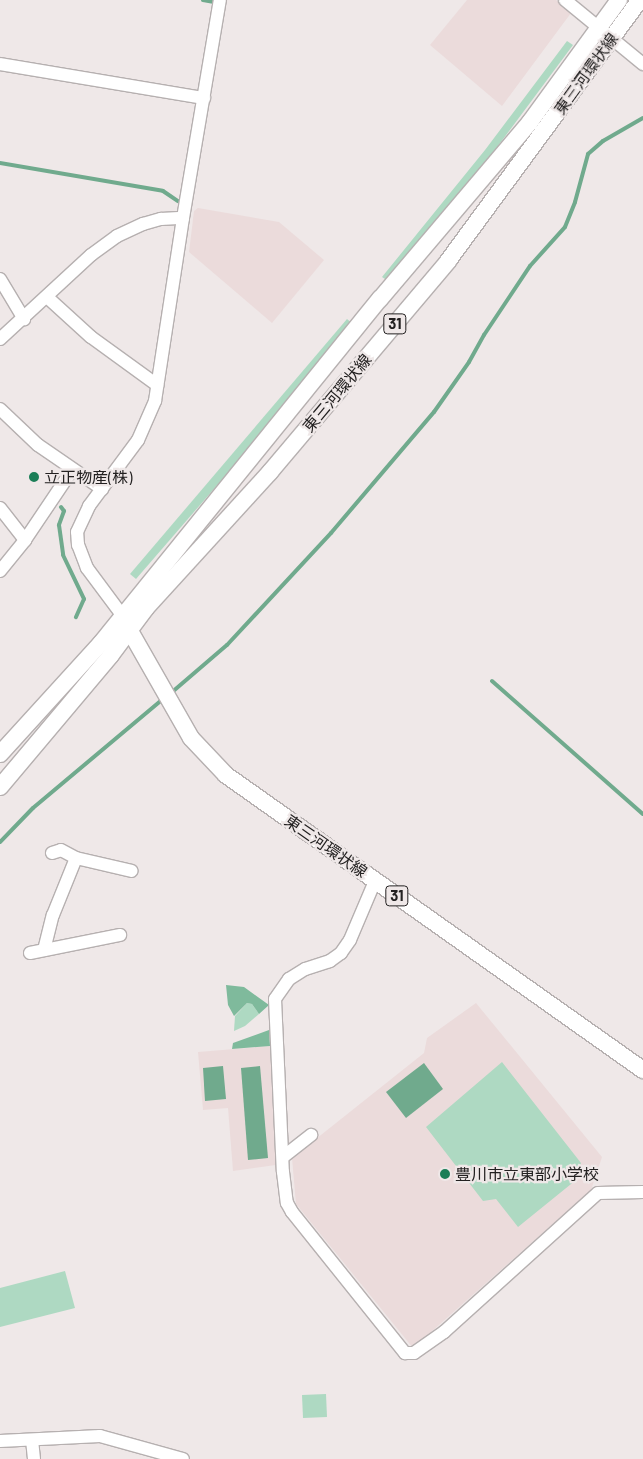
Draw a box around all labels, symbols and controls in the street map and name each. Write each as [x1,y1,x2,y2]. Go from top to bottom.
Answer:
street label: 東三河環状線 [550,30,622,118]
road number: 31 [382,312,408,336]
street label: 東三河環状線 [299,350,375,436]
place label: 立正物産(株) [44,467,132,487]
marker: 立正物産(株) [28,471,40,483]
street label: 東三河環状線 [281,811,371,881]
road number: 31 [384,884,410,908]
place label: 豊川市立東部小学校 [455,1164,599,1184]
marker: 豊川市立東部小学校 [439,1168,451,1180]

